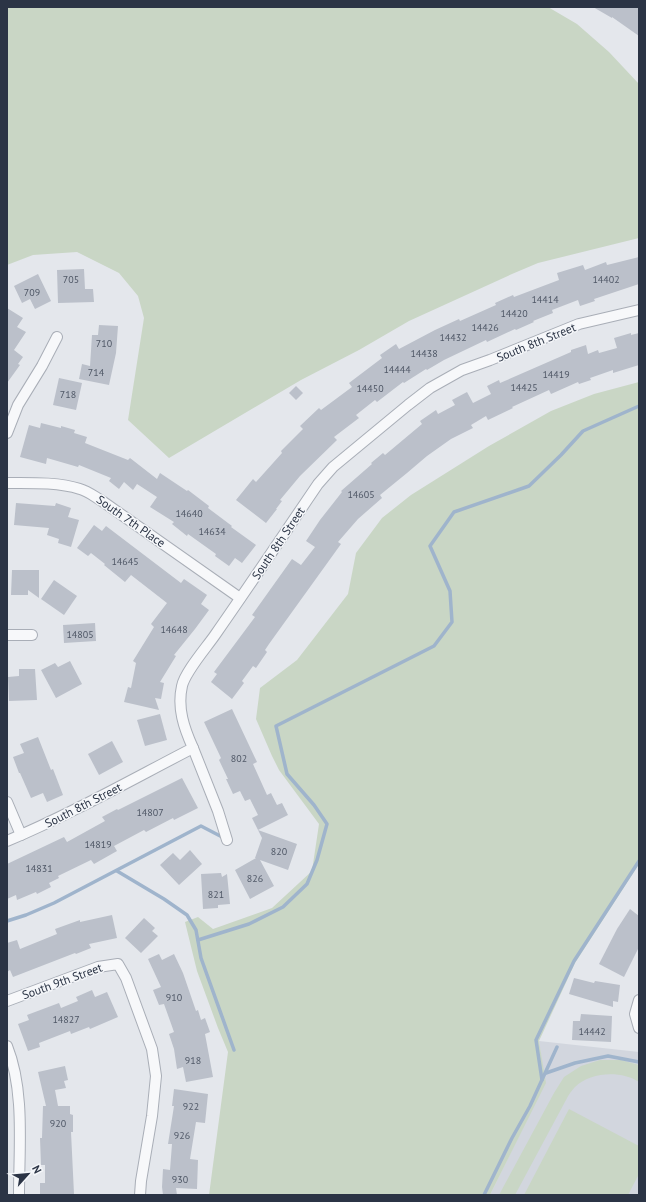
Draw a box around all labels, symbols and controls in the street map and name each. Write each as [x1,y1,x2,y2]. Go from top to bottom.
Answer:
house number: 705 [63,273,79,286]
house number: 14402 [592,273,620,286]
house number: 709 [24,286,40,299]
house number: 14414 [531,293,559,306]
house number: 14420 [500,307,528,320]
street label: South 8th Street [494,319,578,365]
house number: 14426 [471,321,499,334]
house number: 14432 [439,331,467,344]
house number: 710 [96,337,113,350]
house number: 14438 [410,347,438,360]
house number: 14444 [383,363,411,376]
house number: 714 [88,366,105,379]
house number: 14419 [542,368,570,381]
house number: 14425 [510,381,538,394]
house number: 14450 [356,382,384,395]
house number: 718 [60,388,76,401]
house number: 14605 [347,488,375,501]
street label: South 7th Place [94,492,168,550]
street label: South 8th Street [248,504,308,582]
house number: 14640 [175,507,203,520]
house number: 14634 [198,525,226,538]
house number: 14645 [111,555,139,568]
house number: 14648 [160,623,188,636]
house number: 14805 [66,628,94,641]
house number: 802 [231,752,247,765]
street label: South 8th Street [42,779,124,831]
house number: 14807 [136,806,164,819]
house number: 14819 [84,838,112,851]
house number: 820 [271,845,288,858]
house number: 14831 [25,862,53,875]
house number: 826 [247,872,263,885]
house number: 821 [208,888,224,901]
street label: South 9th Street [20,960,104,1002]
house number: 910 [166,991,183,1004]
house number: 14827 [52,1013,80,1026]
house number: 14442 [578,1025,606,1038]
house number: 918 [185,1054,201,1067]
house number: 922 [183,1100,199,1113]
house number: 920 [50,1117,67,1130]
house number: 926 [174,1129,190,1142]
north arrow [8,1154,48,1194]
text: N [29,1163,45,1176]
house number: 930 [172,1173,189,1186]

